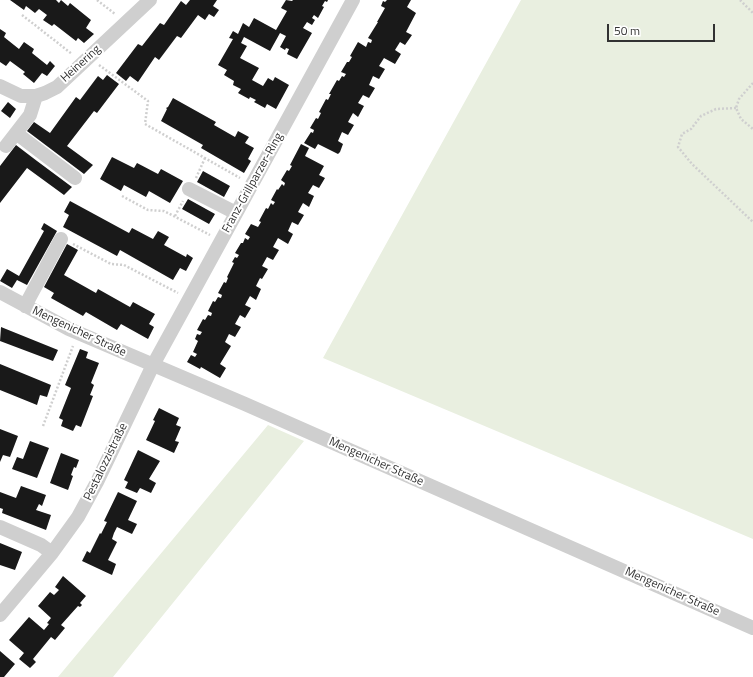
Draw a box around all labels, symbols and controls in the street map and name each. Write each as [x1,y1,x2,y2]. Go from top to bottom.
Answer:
scale bar [609,16,717,42]
text: 50 m [614,21,640,40]
street label: Heinering [58,42,104,86]
street label: Franz-Grillparzer-Ring [220,130,286,236]
street label: Mengenicher Straße [30,304,128,360]
street label: Pestalozzistraße [81,421,131,503]
street label: Mengenicher Straße [326,435,426,489]
street label: Mengenicher Straße [622,565,722,619]

